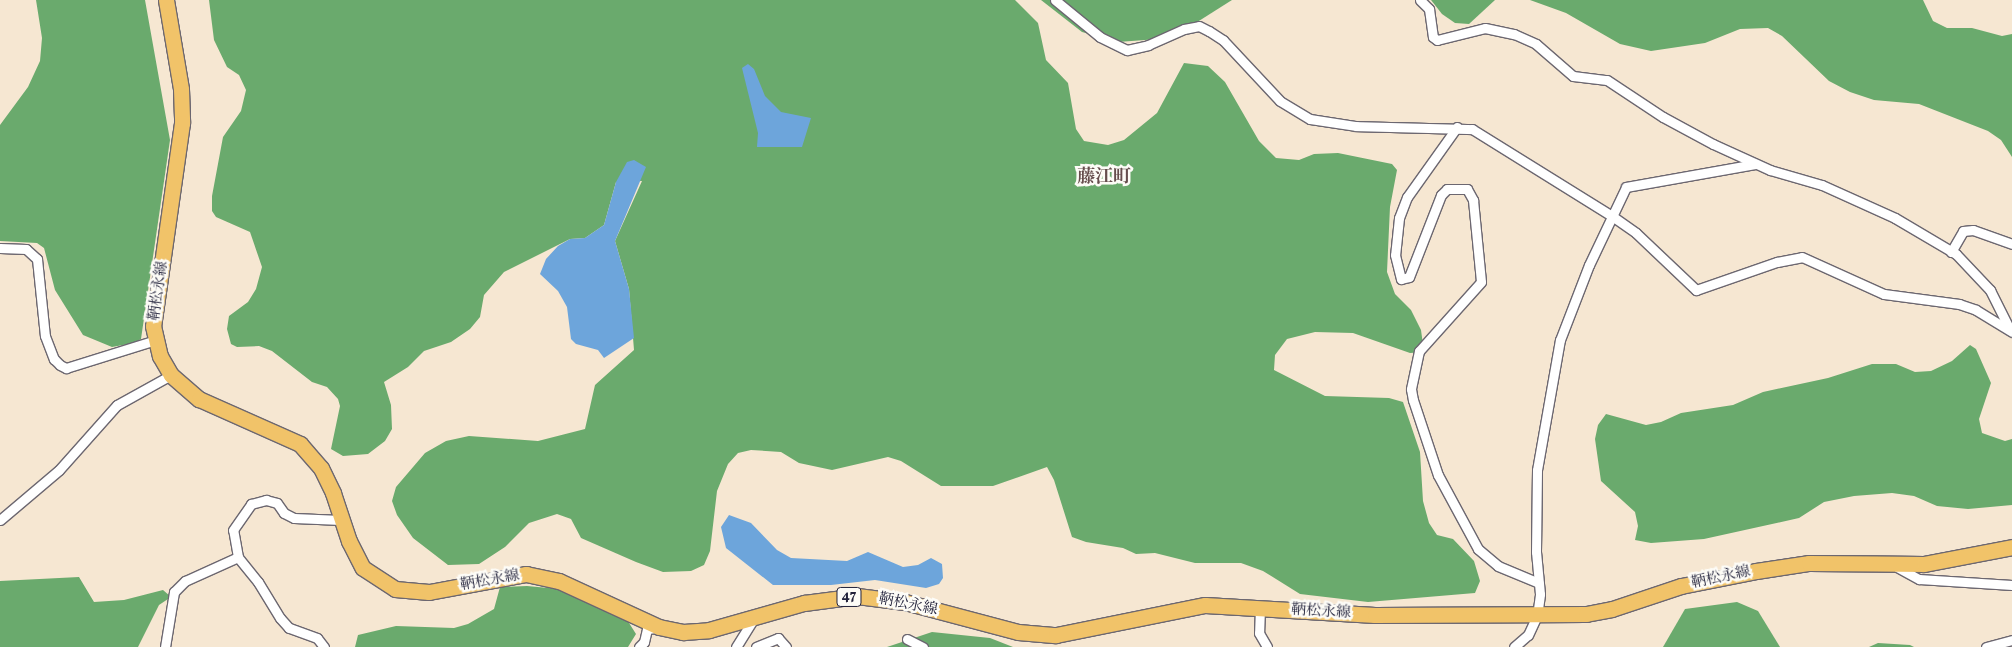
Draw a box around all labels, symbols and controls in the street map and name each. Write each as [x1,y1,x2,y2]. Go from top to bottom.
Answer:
district label: 藤江町 [1077,167,1131,189]
street label: 鞆松永線 [146,260,172,322]
street label: 鞆松永線 [1690,563,1752,593]
street label: 鞆松永線 [459,567,521,595]
road number: 47 [835,586,863,608]
street label: 鞆松永線 [877,590,939,620]
street label: 鞆松永線 [1291,601,1351,623]

